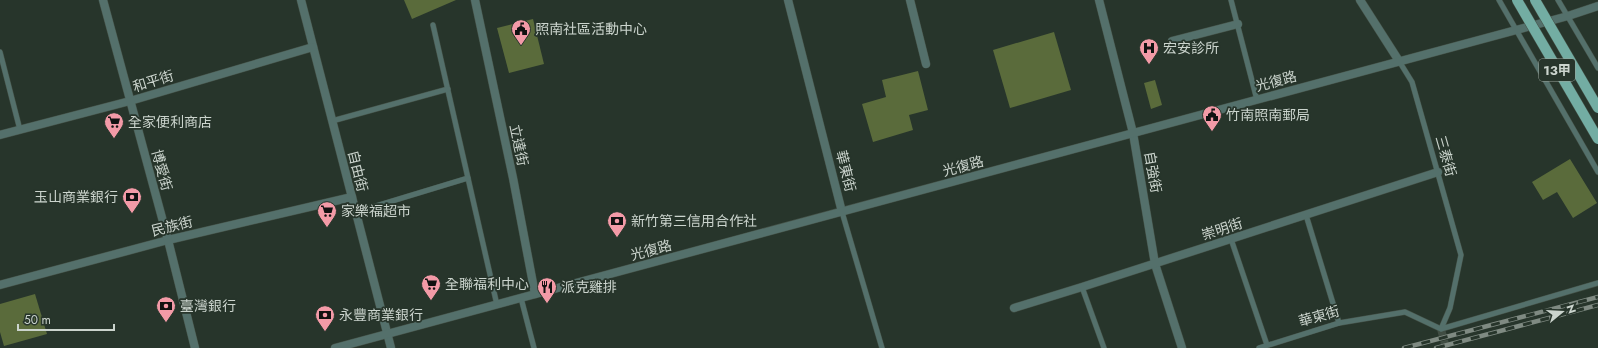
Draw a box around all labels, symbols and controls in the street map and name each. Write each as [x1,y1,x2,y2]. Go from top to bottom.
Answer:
public building icon: 照南社區活動中心 [510,18,532,46]
place label: 照南社區活動中心 [535,19,647,39]
hospital icon: 宏安診所 [1138,37,1160,65]
place label: 宏安診所 [1163,38,1219,58]
road number: 13甲 [1539,59,1575,81]
street label: 和平街 [130,65,176,97]
street label: 光復路 [1253,66,1299,96]
public building icon: 竹南照南郵局 [1201,104,1223,132]
place label: 竹南照南郵局 [1226,105,1310,125]
supermarket icon: 全家便利商店 [103,111,125,139]
place label: 全家便利商店 [128,112,212,132]
street label: 立達街 [505,122,533,168]
street label: 三泰街 [1431,133,1461,179]
street label: 博愛街 [147,147,177,193]
street label: 自由街 [343,148,373,194]
street label: 華東街 [831,148,861,194]
street label: 自強街 [1140,150,1166,194]
street label: 光復路 [940,151,986,181]
bank icon: 玉山商業銀行 [121,186,143,214]
place label: 玉山商業銀行 [34,187,118,207]
supermarket icon: 家樂福超市 [316,200,338,228]
place label: 家樂福超市 [341,201,411,221]
bank icon: 新竹第三信用合作社 [606,210,628,238]
street label: 民族街 [149,211,195,241]
place label: 新竹第三信用合作社 [631,211,757,231]
street label: 崇明街 [1199,213,1245,245]
street label: 光復路 [628,235,674,265]
supermarket icon: 全聯福利中心 [420,273,442,301]
place label: 全聯福利中心 [445,274,529,294]
restaurant icon: 派克雞排 [536,276,558,304]
place label: 派克雞排 [561,277,617,297]
north arrow [1542,292,1582,332]
bank icon: 臺灣銀行 [155,295,177,323]
place label: 臺灣銀行 [180,296,236,316]
street label: 華東街 [1296,301,1342,331]
text: N [1563,302,1580,316]
bank icon: 永豐商業銀行 [314,304,336,332]
place label: 永豐商業銀行 [339,305,423,325]
scale bar [18,306,114,332]
text: 50 m [24,311,51,329]

